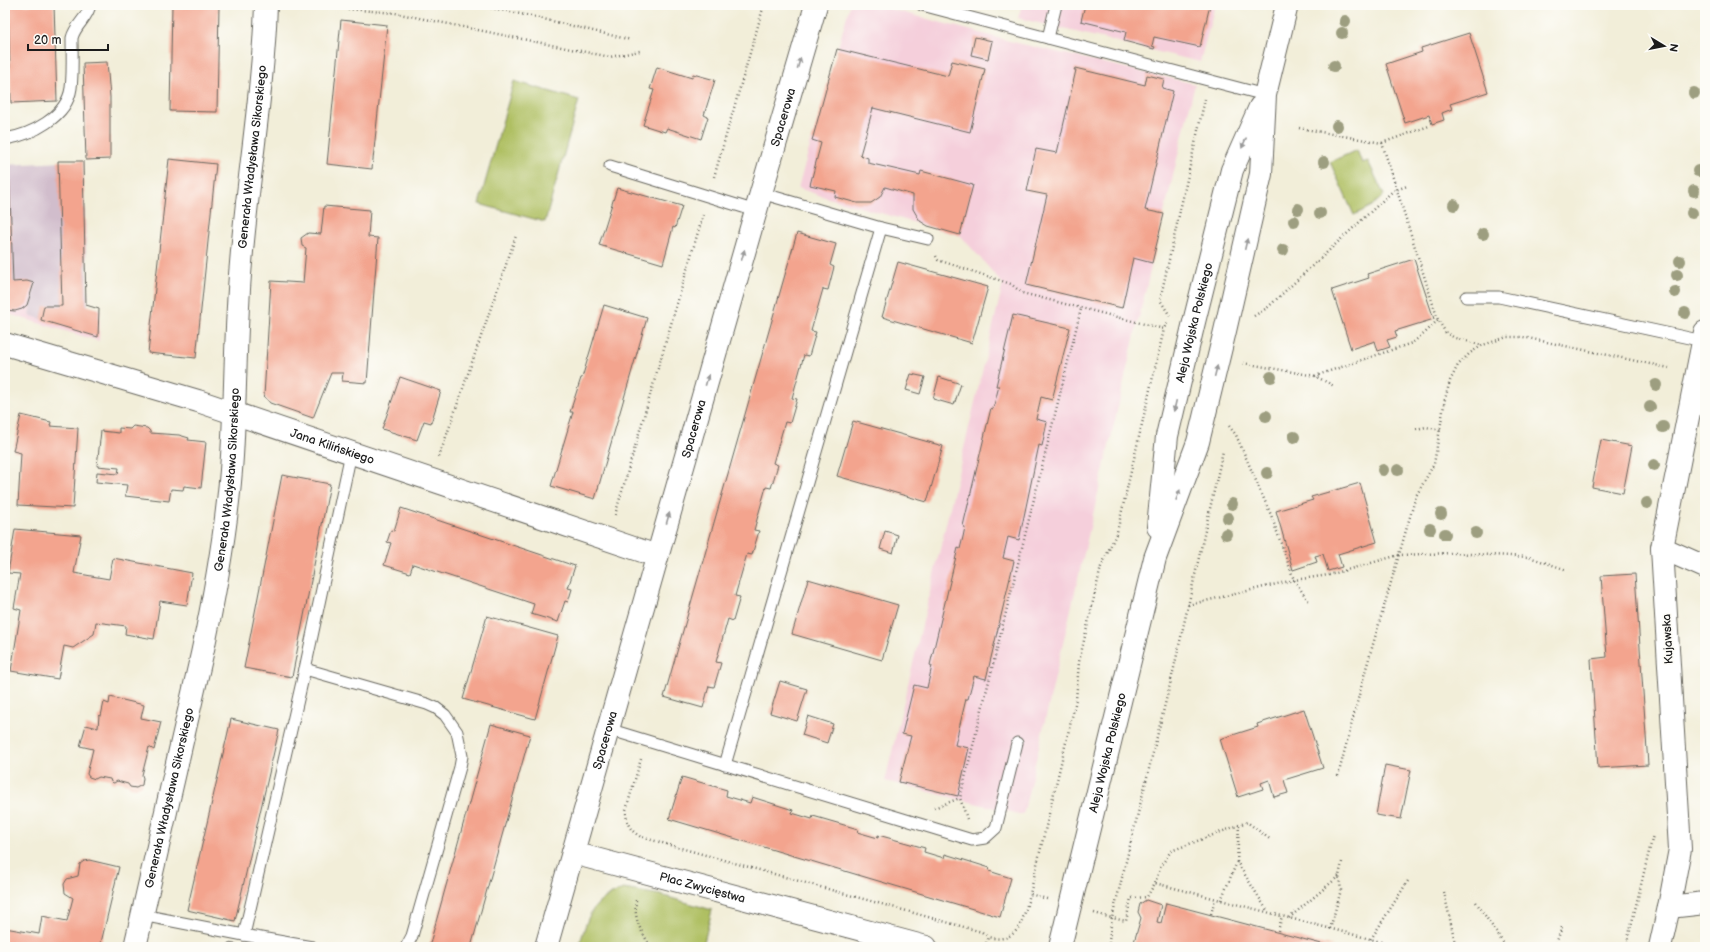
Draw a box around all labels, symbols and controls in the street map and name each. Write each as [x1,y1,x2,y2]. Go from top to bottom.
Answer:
scale bar [28,26,108,52]
north arrow [1644,26,1684,66]
text: 20 m [34,33,61,48]
text: N [1666,42,1680,53]
one-way arrow [796,57,802,69]
street label: Generała Władysława Sikorskiego [235,64,270,249]
street label: Spacerowa [768,86,799,148]
one-way arrow [1241,138,1247,149]
one-way arrow [1243,238,1249,251]
one-way arrow [740,249,746,261]
street label: Aleja Wojska Polskiego [1172,261,1216,384]
one-way arrow [1213,365,1219,377]
one-way arrow [704,374,710,386]
street label: Generała Władysława Sikorskiego [211,387,242,573]
street label: Spacerowa [678,397,709,460]
one-way arrow [1171,400,1177,412]
street label: Jana Kilińskiego [288,425,376,468]
one-way arrow [1176,489,1182,501]
one-way arrow [665,512,671,524]
street label: Kujawska [1659,613,1677,665]
street label: Aleja Wojska Polskiego [1086,691,1129,814]
street label: Generała Władysława Sikorskiego [141,706,197,889]
street label: Spacerowa [589,709,620,771]
street label: Plac Zwycięstwa [658,869,747,906]

